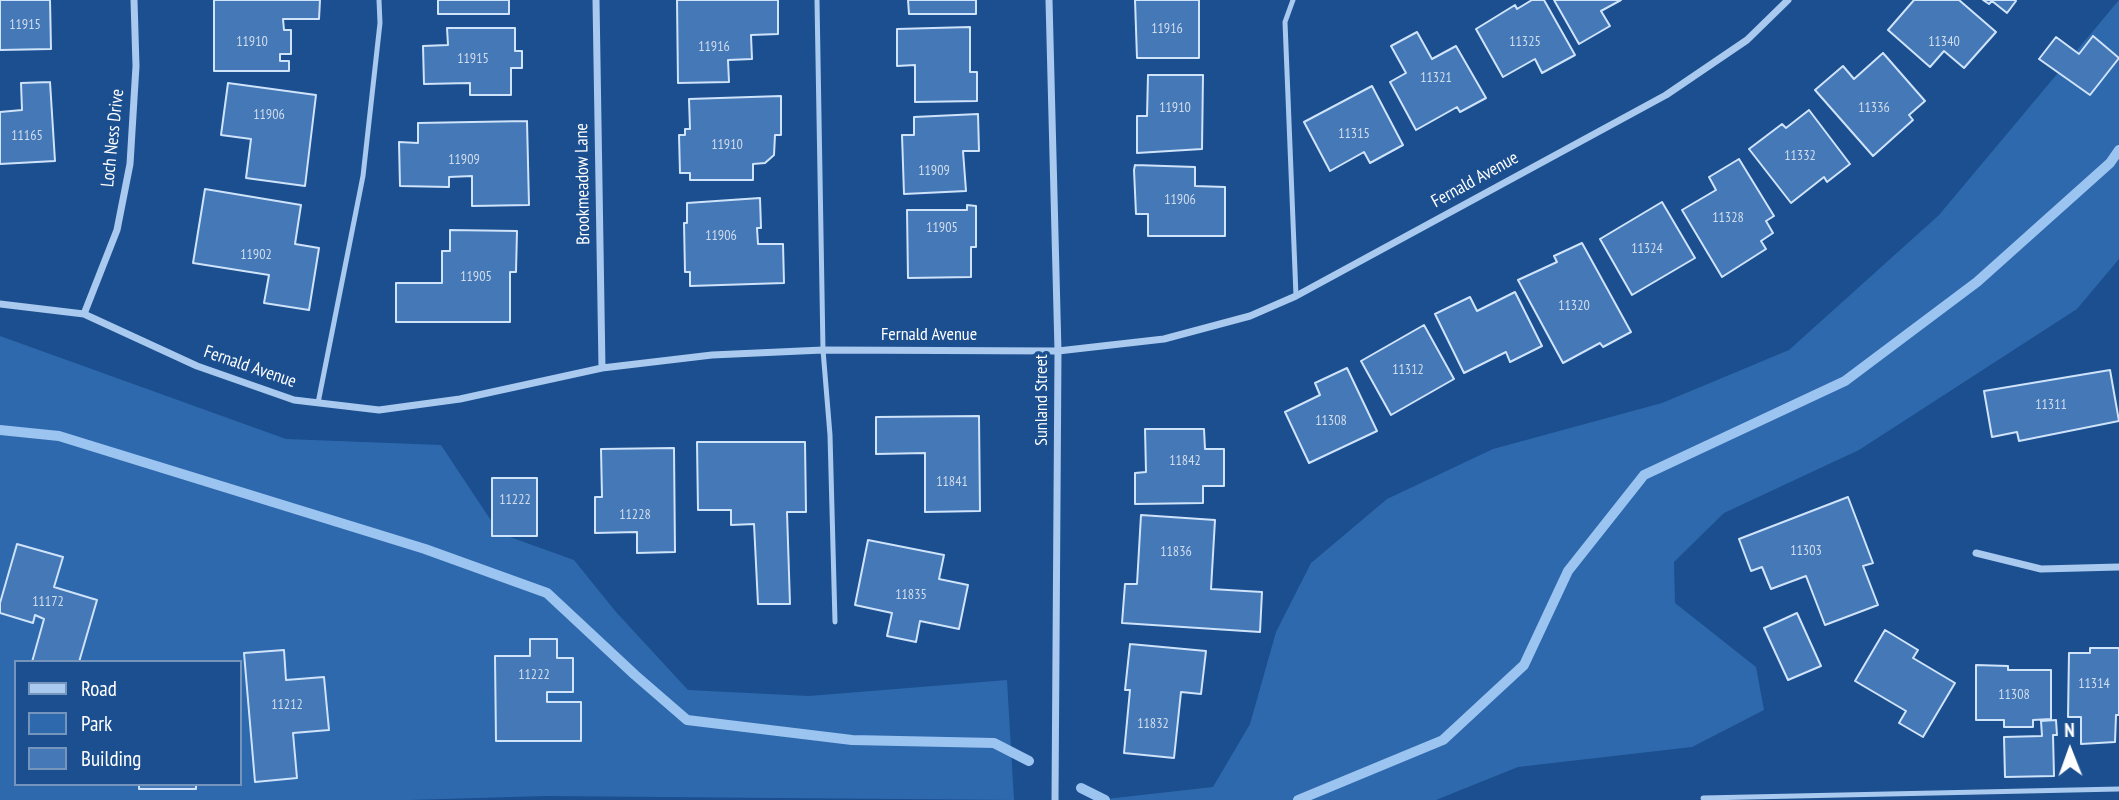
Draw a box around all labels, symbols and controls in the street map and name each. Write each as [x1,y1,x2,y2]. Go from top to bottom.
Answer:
house number: 11915 [9,17,41,33]
house number: 11916 [1151,21,1183,37]
house number: 11910 [236,34,268,50]
house number: 11325 [1509,34,1541,50]
house number: 11340 [1928,34,1960,50]
house number: 11916 [698,39,730,55]
house number: 11915 [457,51,489,67]
house number: 11321 [1420,70,1452,86]
street label: Loch Ness Drive [97,88,129,188]
house number: 11910 [1159,100,1191,116]
house number: 11336 [1858,100,1890,116]
house number: 11906 [253,107,285,123]
street label: Brookmeadow Lane [571,123,595,245]
house number: 11315 [1338,126,1370,142]
house number: 11165 [11,128,43,144]
house number: 11910 [711,137,743,153]
street label: Fernald Avenue [1428,147,1522,213]
house number: 11332 [1784,148,1816,164]
house number: 11909 [448,152,480,168]
house number: 11909 [918,163,950,179]
house number: 11906 [1164,192,1196,208]
house number: 11328 [1712,210,1744,226]
house number: 11905 [926,220,958,236]
house number: 11906 [705,228,737,244]
house number: 11324 [1631,241,1663,257]
house number: 11902 [240,247,272,263]
house number: 11905 [460,269,492,285]
house number: 11320 [1558,298,1590,314]
street label: Fernald Avenue [881,324,977,346]
street label: Fernald Avenue [201,341,299,393]
street label: Sunland Street [1031,354,1053,446]
house number: 11312 [1392,362,1424,378]
house number: 11311 [2035,397,2067,413]
house number: 11308 [1315,413,1347,429]
house number: 11842 [1169,453,1201,469]
house number: 11841 [936,474,968,490]
house number: 11222 [499,492,531,508]
house number: 11228 [619,507,651,523]
house number: 11303 [1790,543,1822,559]
house number: 11836 [1160,544,1192,560]
house number: 11835 [895,587,927,603]
house number: 11172 [32,594,64,610]
legend [14,660,242,786]
house number: 11222 [518,667,550,683]
text: Road [81,675,117,702]
house number: 11314 [2078,676,2110,692]
house number: 11308 [1998,687,2030,703]
house number: 11212 [271,697,303,713]
text: Park [81,710,112,737]
house number: 11832 [1137,716,1169,732]
north arrow [2035,716,2105,786]
text: N [2064,718,2075,742]
text: Building [81,745,141,772]

